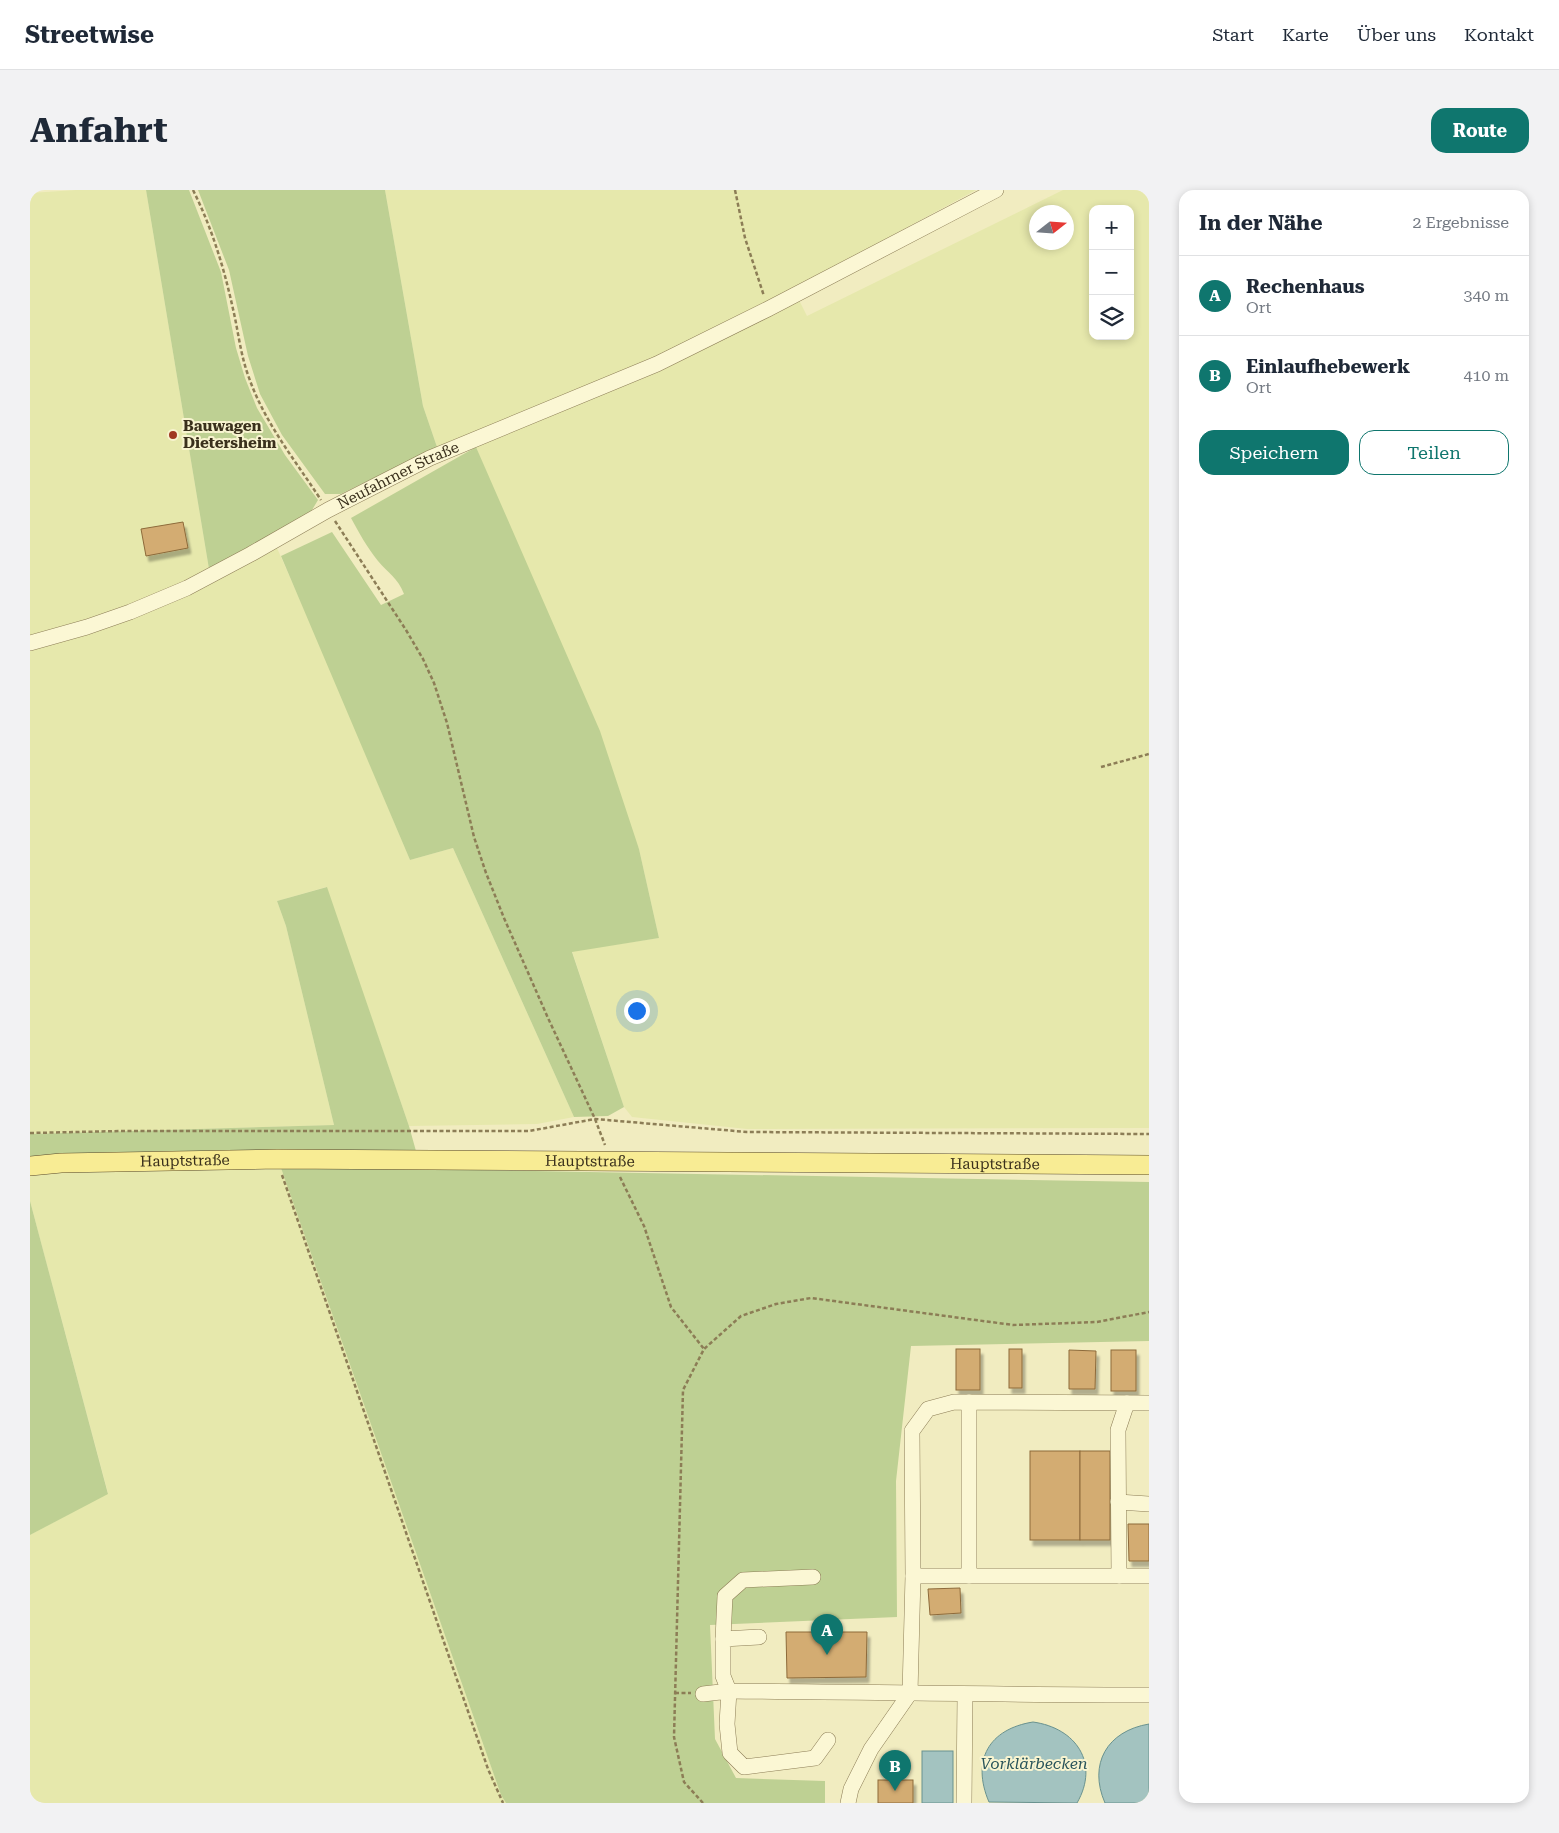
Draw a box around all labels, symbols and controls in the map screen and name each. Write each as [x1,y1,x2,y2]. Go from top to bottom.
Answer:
text: Streetwise [25,21,154,49]
text: Start [1212,24,1254,45]
text: Karte [1282,24,1329,45]
text: Über uns [1357,24,1436,45]
text: Kontakt [1464,24,1534,45]
button: Route [1431,108,1529,153]
text: Anfahrt [30,110,168,151]
north arrow [1029,205,1074,250]
map controls [1089,205,1134,340]
button: + [1089,205,1134,250]
text: In der Nähe [1199,211,1322,235]
text: 2 Ergebnisse [1412,213,1509,232]
button: − [1089,250,1134,295]
text: Rechenhaus [1246,275,1365,298]
text: A [1209,286,1221,305]
text: 340 m [1463,286,1509,305]
button: layers [1089,295,1134,340]
text: Ort [1246,298,1272,317]
text: Einlaufhebewerk [1246,355,1410,378]
text: B [1209,366,1221,385]
text: 410 m [1463,366,1509,385]
text: Ort [1246,378,1272,397]
place label: Bauwagen Dietersheim [183,417,277,452]
marker: Bauwagen Dietersheim [167,429,179,441]
button: Speichern [1199,430,1349,475]
button: Teilen [1359,430,1509,475]
street label: Neufahrner Straße [334,438,462,513]
your location [624,998,650,1024]
street label: Hauptstraße [140,1151,230,1171]
street label: Hauptstraße [545,1152,635,1170]
street label: Hauptstraße [950,1155,1040,1173]
pin: A [811,1614,843,1655]
pin: B [879,1750,911,1791]
water label: Vorklärbecken [980,1754,1088,1773]

